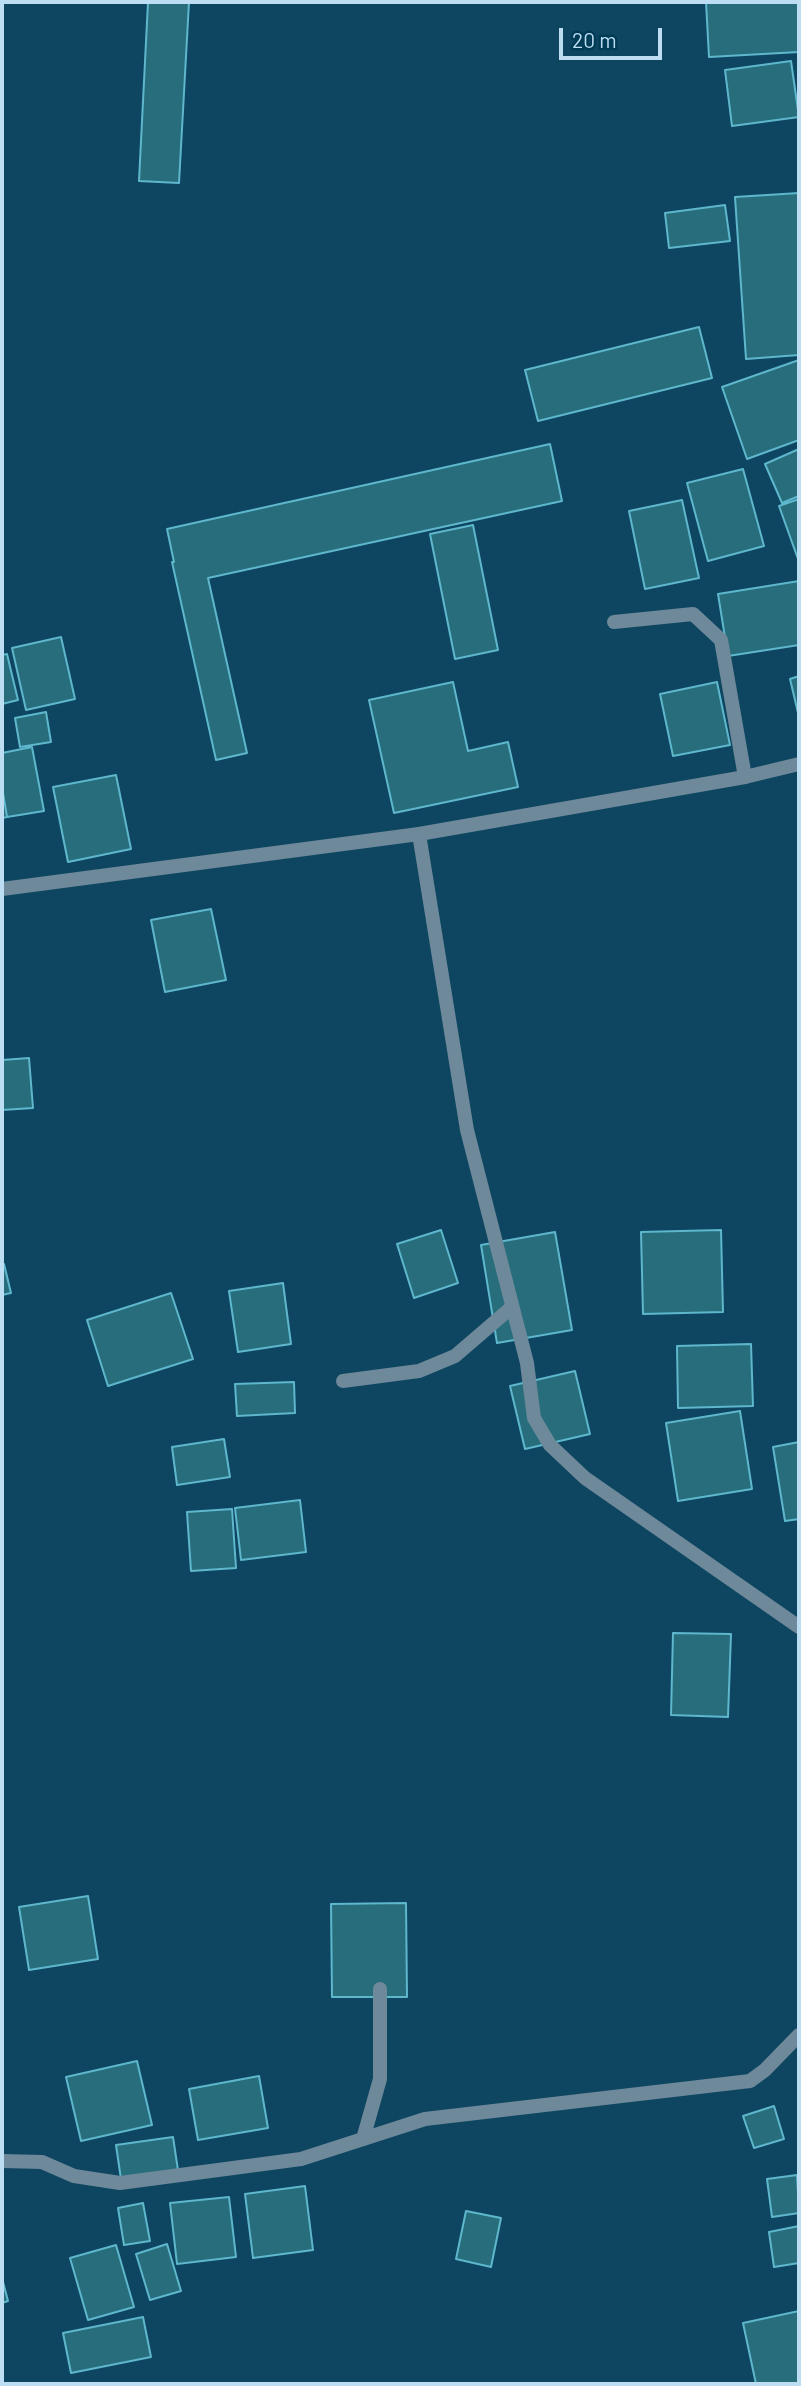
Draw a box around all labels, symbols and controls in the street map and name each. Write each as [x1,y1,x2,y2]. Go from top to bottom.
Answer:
scale bar [563,14,666,58]
text: 20 m [572,27,617,52]

